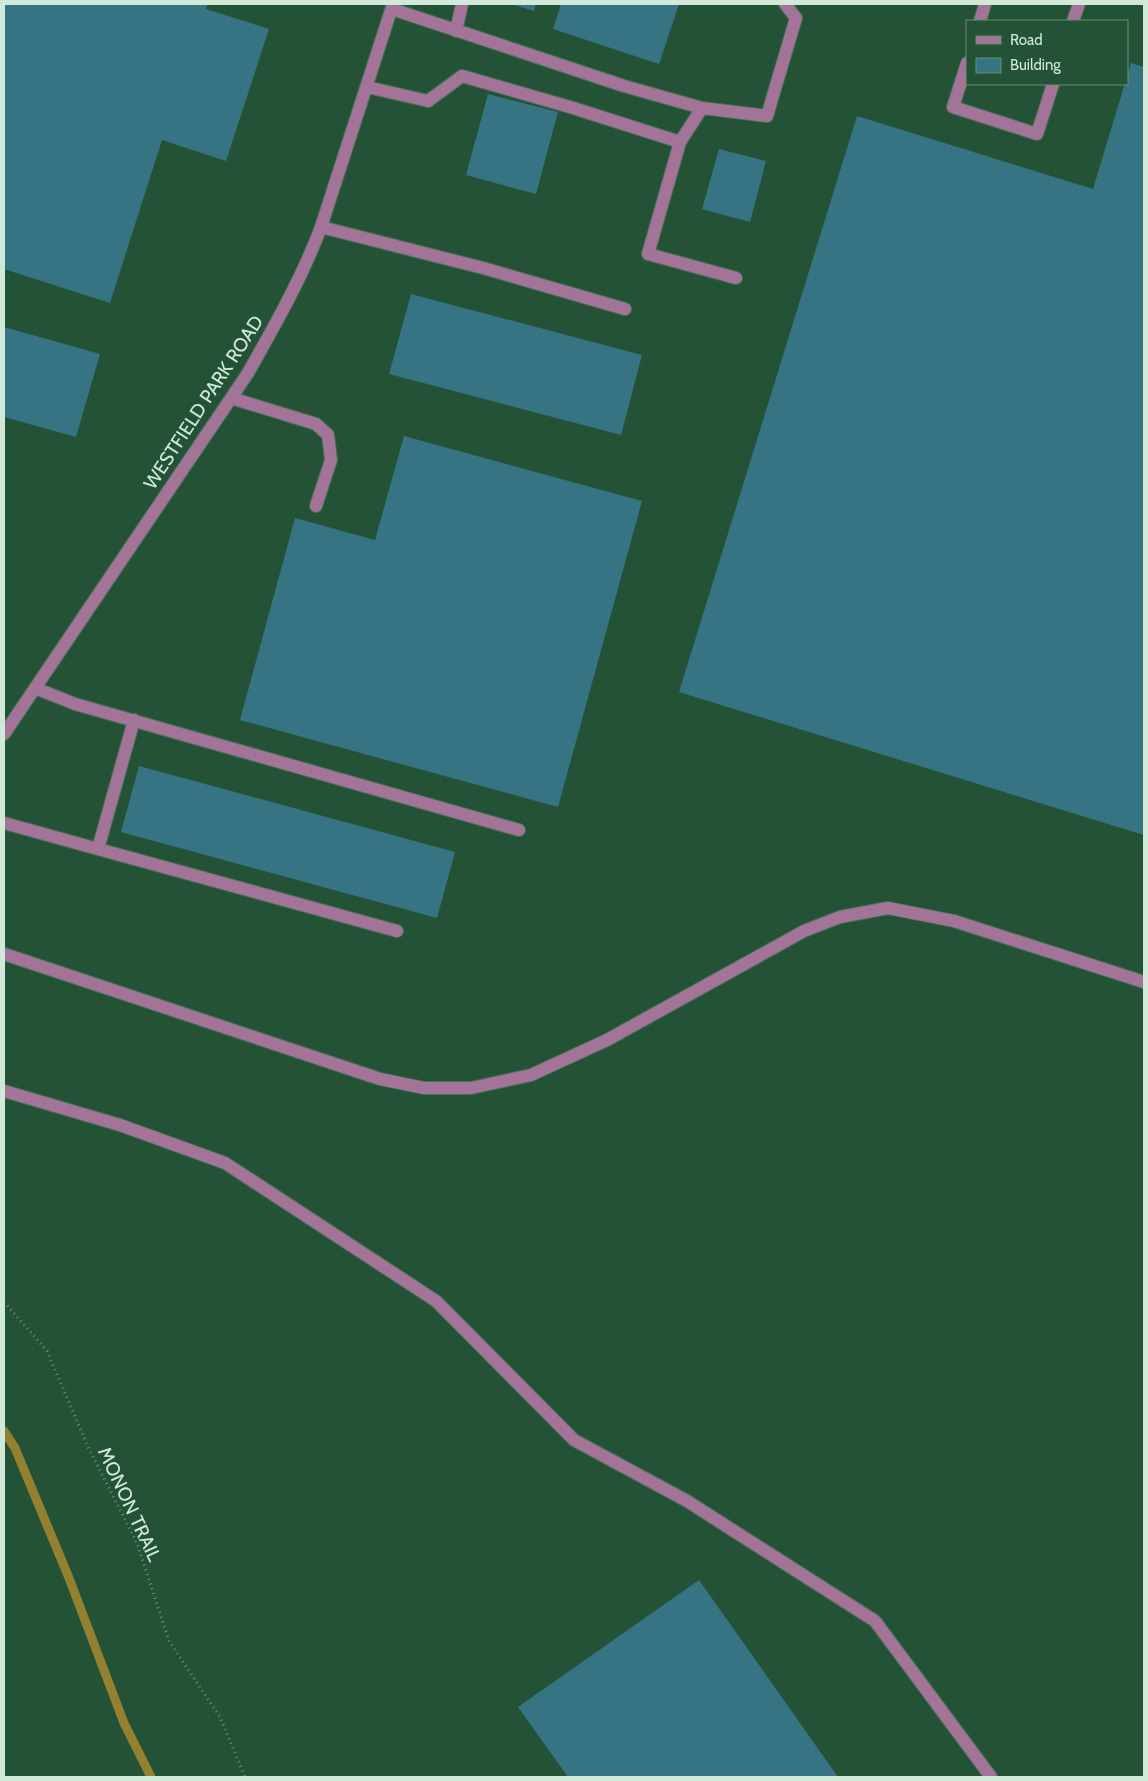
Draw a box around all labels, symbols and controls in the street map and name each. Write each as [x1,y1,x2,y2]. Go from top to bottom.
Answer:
legend [966,20,1128,85]
text: Road [1010,31,1043,49]
text: Building [1010,56,1061,74]
street label: WESTFIELD PARK ROAD [139,311,268,493]
street label: MONON TRAIL [93,1443,166,1565]

